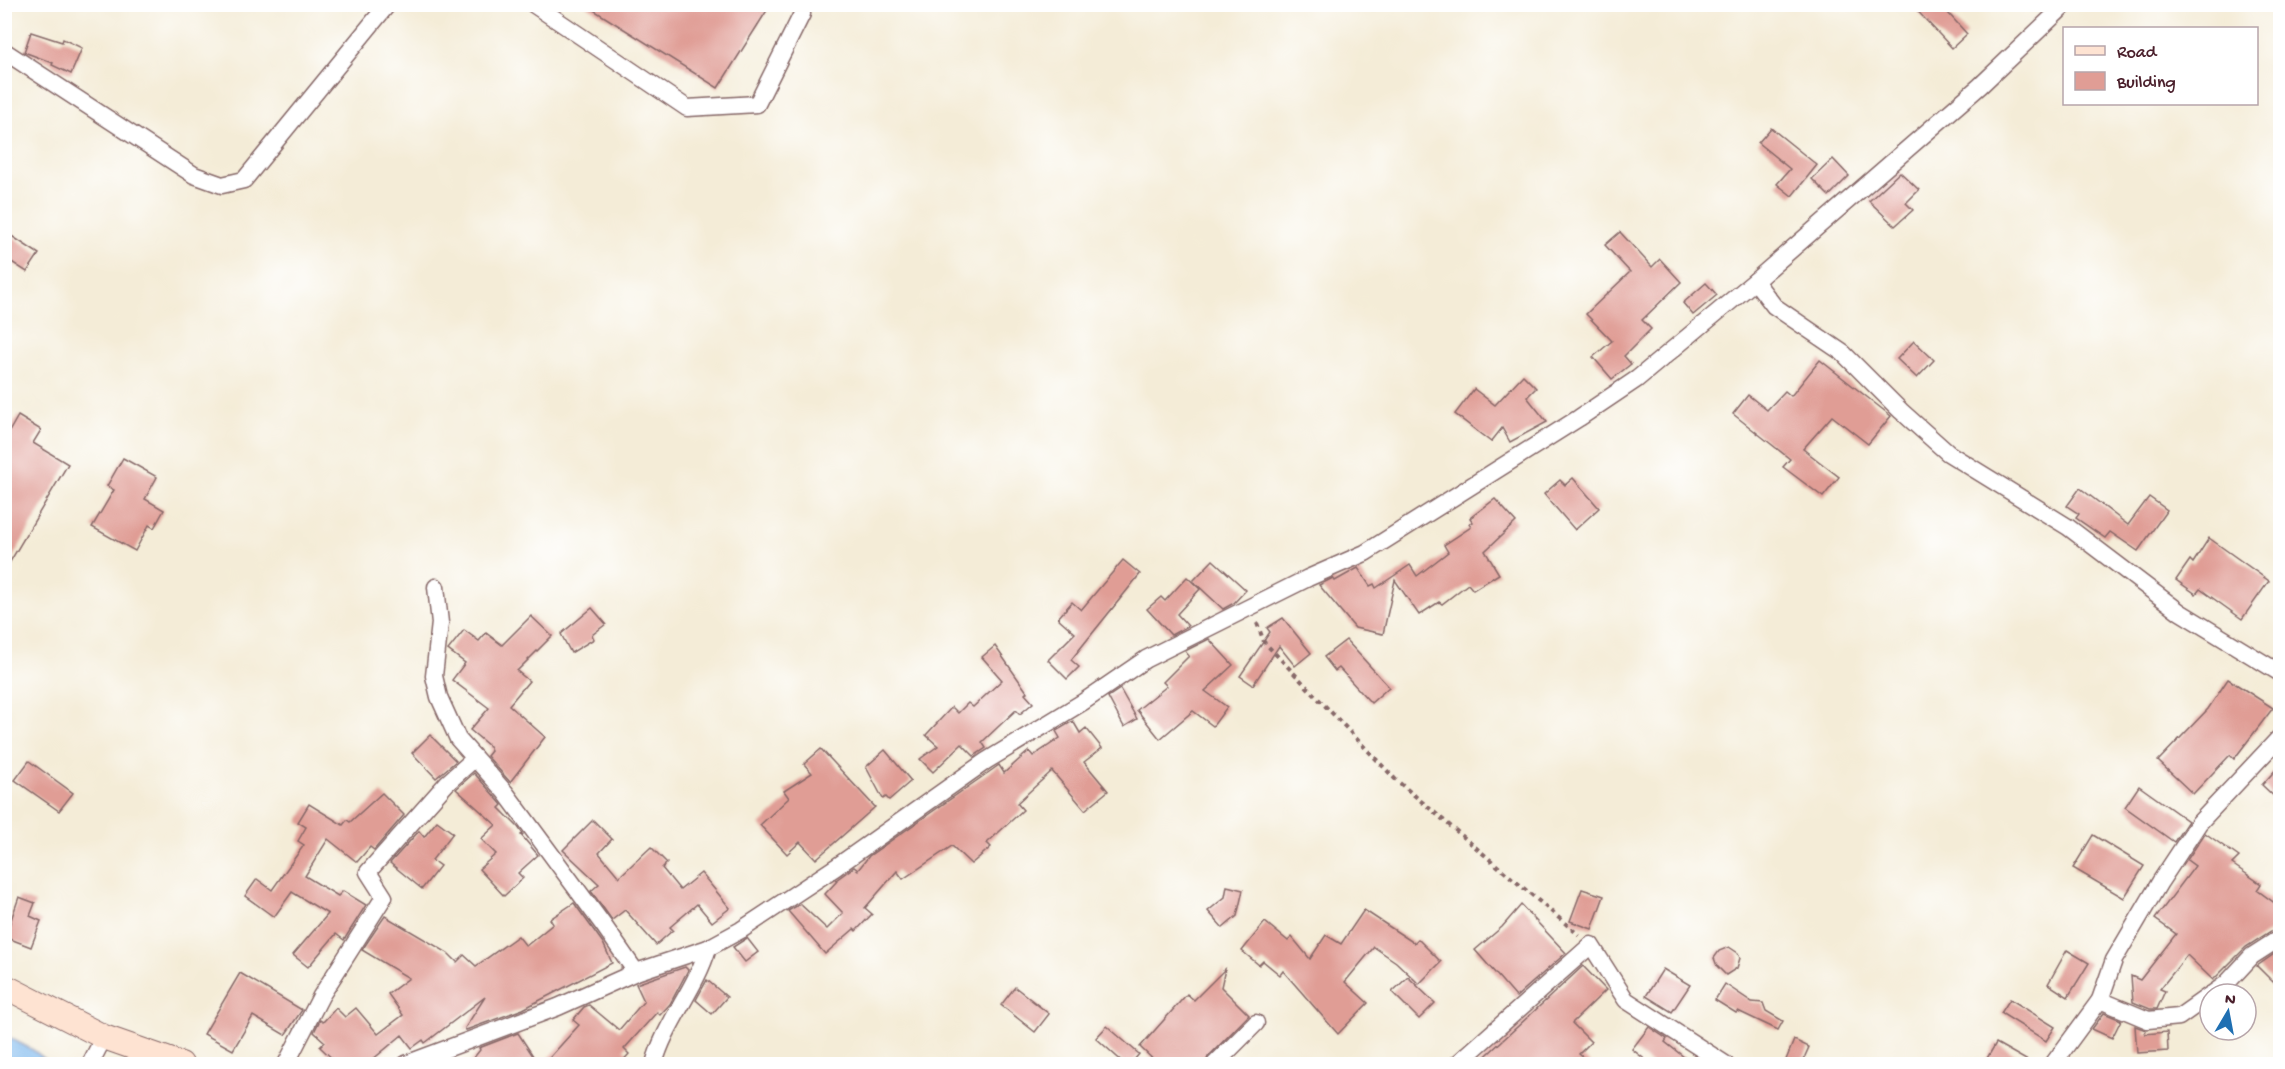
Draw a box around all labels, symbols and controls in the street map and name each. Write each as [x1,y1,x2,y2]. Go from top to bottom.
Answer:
legend [2063,27,2258,105]
text: Road [2117,43,2158,64]
text: Building [2116,73,2176,94]
north arrow [2198,982,2258,1042]
text: N [2223,990,2237,1011]

